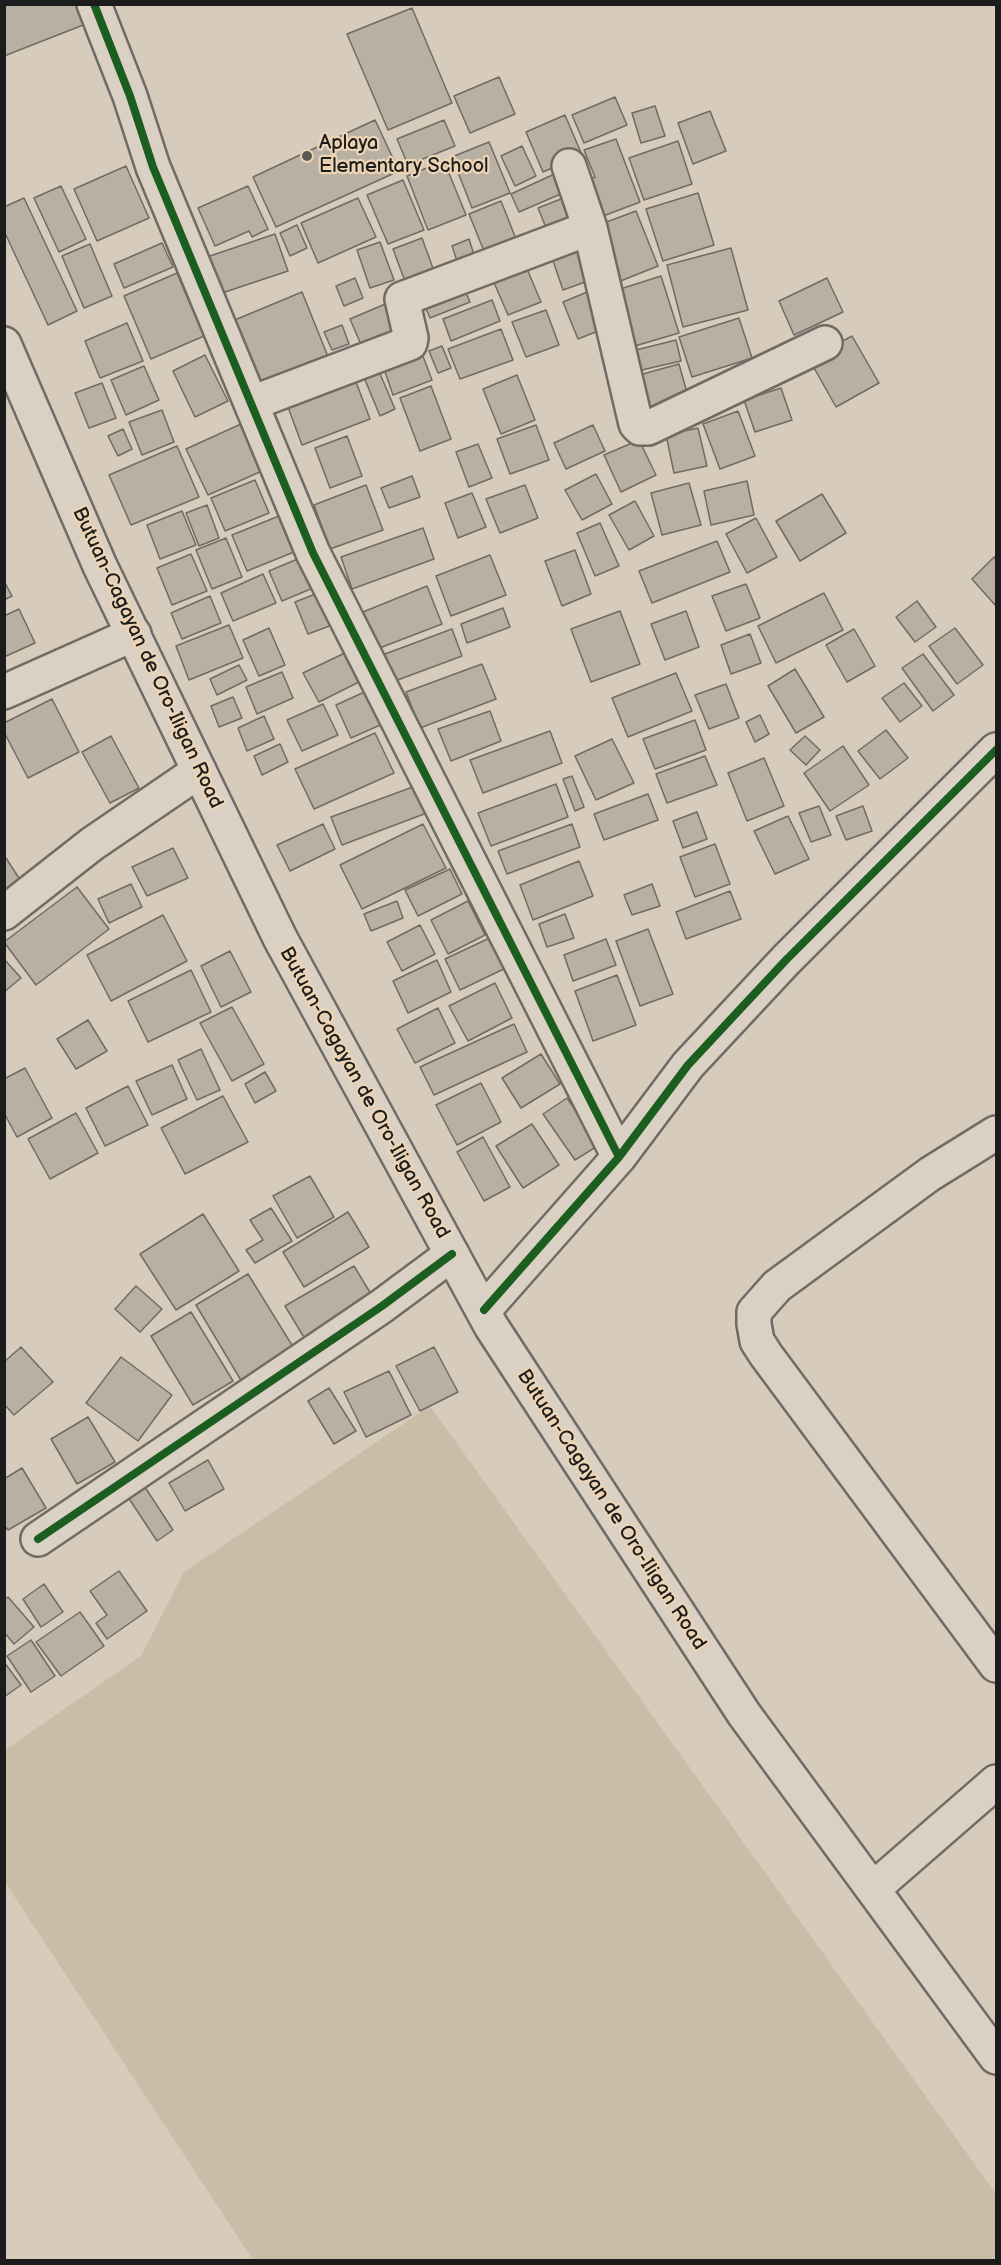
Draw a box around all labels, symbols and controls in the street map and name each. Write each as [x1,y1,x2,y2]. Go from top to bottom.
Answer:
place label: Aplaya Elementary School [319,132,489,179]
marker: Aplaya Elementary School [300,149,314,163]
street label: Butuan-Cagayan de Oro-Iligan Road [66,504,228,812]
street label: Butuan-Cagayan de Oro-Iligan Road [274,943,454,1243]
street label: Butuan-Cagayan de Oro-Iligan Road [511,1365,711,1655]

